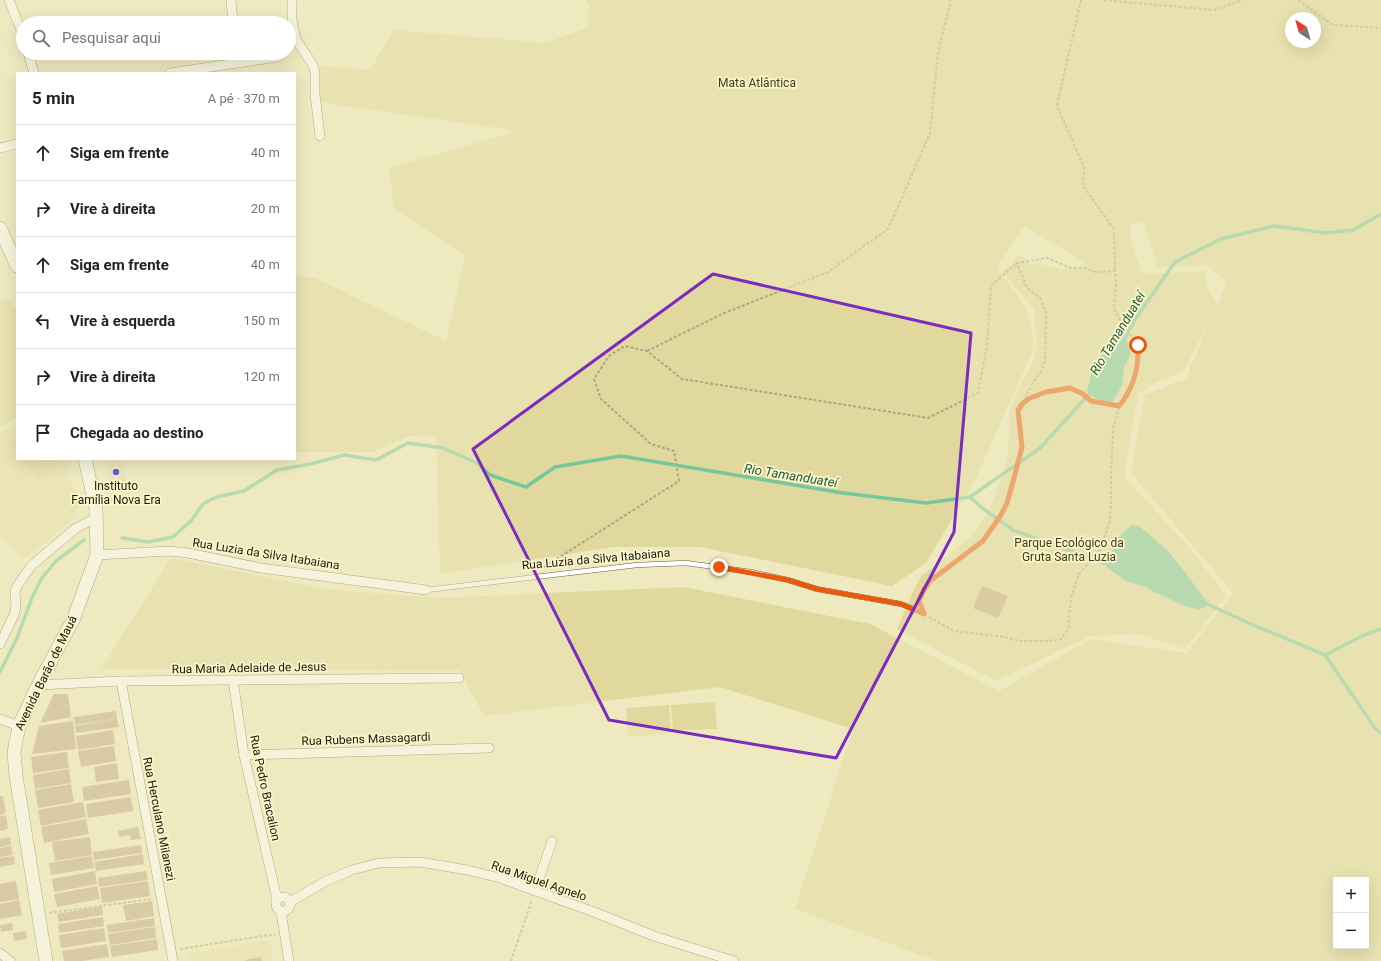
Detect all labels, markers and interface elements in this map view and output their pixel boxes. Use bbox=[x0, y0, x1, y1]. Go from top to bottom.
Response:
north arrow bbox=[1285, 12, 1321, 48]
search box bbox=[16, 16, 296, 60]
icon: search bbox=[30, 27, 52, 49]
text: Pesquisar aqui bbox=[62, 29, 161, 47]
park label: Mata Atlântica bbox=[718, 76, 796, 90]
text: 5 min bbox=[32, 88, 75, 108]
text: A pé · 370 m bbox=[208, 91, 280, 106]
icon: ahead bbox=[32, 142, 54, 164]
text: Siga em frente bbox=[70, 144, 169, 162]
text: 40 m bbox=[251, 145, 280, 160]
icon: right bbox=[32, 198, 54, 220]
text: Vire à direita bbox=[70, 200, 156, 218]
text: 20 m bbox=[251, 201, 280, 216]
icon: ahead bbox=[32, 254, 54, 276]
text: Siga em frente bbox=[70, 256, 169, 274]
text: 40 m bbox=[251, 257, 280, 272]
water label: Rio Tamanduateí bbox=[1087, 287, 1149, 378]
icon: left bbox=[32, 310, 54, 332]
text: Vire à esquerda bbox=[70, 312, 175, 330]
text: 150 m bbox=[243, 313, 280, 328]
route start bbox=[1129, 336, 1147, 354]
icon: right bbox=[32, 366, 54, 388]
text: Vire à direita bbox=[70, 368, 156, 386]
text: 120 m bbox=[243, 369, 280, 384]
icon: arrive bbox=[32, 422, 54, 444]
text: Chegada ao destino bbox=[70, 424, 204, 442]
water label: Rio Tamanduateí bbox=[743, 461, 841, 491]
marker: Instituto Família Nova Era bbox=[111, 467, 121, 477]
place label: Instituto Família Nova Era bbox=[71, 479, 161, 507]
street label: Rua Luzia da Silva Itabaiana bbox=[191, 535, 341, 573]
park label: Parque Ecológico da Gruta Santa Luzia bbox=[1014, 536, 1124, 564]
street label: Rua Luzia da Silva Itabaiana bbox=[521, 546, 671, 572]
route end bbox=[710, 558, 728, 576]
street label: Avenida Barão de Mauá bbox=[12, 613, 80, 733]
street label: Rua Maria Adelaide de Jesus bbox=[172, 660, 326, 676]
street label: Rua Rubens Massagardi bbox=[301, 730, 431, 748]
street label: Rua Pedro Bracalion bbox=[247, 734, 283, 842]
street label: Rua Herculano Milanezi bbox=[140, 756, 178, 882]
street label: Rua Miguel Agnelo bbox=[490, 858, 589, 904]
map controls bbox=[1333, 877, 1369, 949]
button: + bbox=[1333, 877, 1369, 913]
button: − bbox=[1333, 913, 1369, 949]

